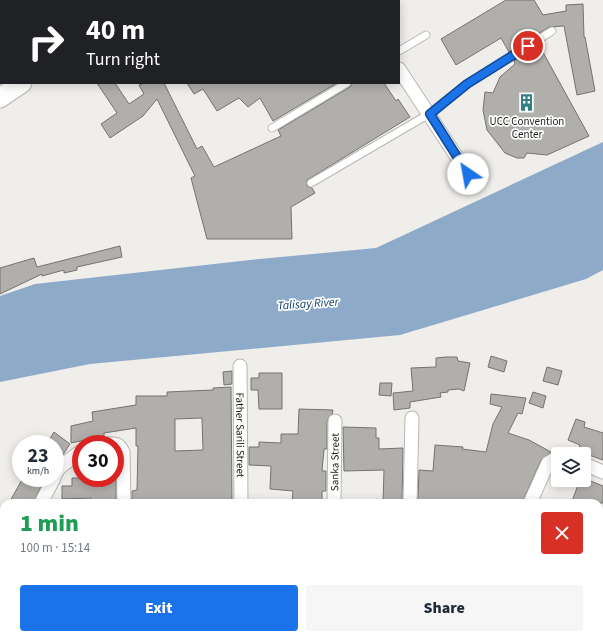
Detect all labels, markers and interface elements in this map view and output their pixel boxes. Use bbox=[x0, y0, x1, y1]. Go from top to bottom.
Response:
text: 40 m bbox=[86, 10, 145, 50]
icon: right bbox=[20, 16, 72, 68]
pin bbox=[511, 29, 545, 63]
icon: arrive bbox=[517, 35, 539, 57]
text: Turn right bbox=[86, 47, 160, 72]
building icon: UCC Convention Center bbox=[517, 93, 537, 113]
place label: UCC Convention Center bbox=[490, 114, 564, 142]
position arrow bbox=[447, 153, 489, 195]
water label: Talisay River bbox=[277, 293, 340, 315]
street label: Father Sarili Street bbox=[233, 392, 248, 478]
street label: Sanka Street bbox=[327, 433, 342, 491]
speed limit sign: 30 bbox=[72, 435, 124, 487]
text: 23 bbox=[27, 442, 49, 470]
map controls bbox=[551, 447, 591, 487]
button: layers bbox=[551, 447, 591, 487]
text: km/h bbox=[27, 464, 49, 478]
text: 1 min bbox=[20, 506, 79, 541]
button: close bbox=[541, 512, 583, 554]
text: 100 m · 15:14 bbox=[20, 539, 90, 557]
button: Exit bbox=[20, 585, 298, 631]
button: Share bbox=[306, 585, 583, 631]

